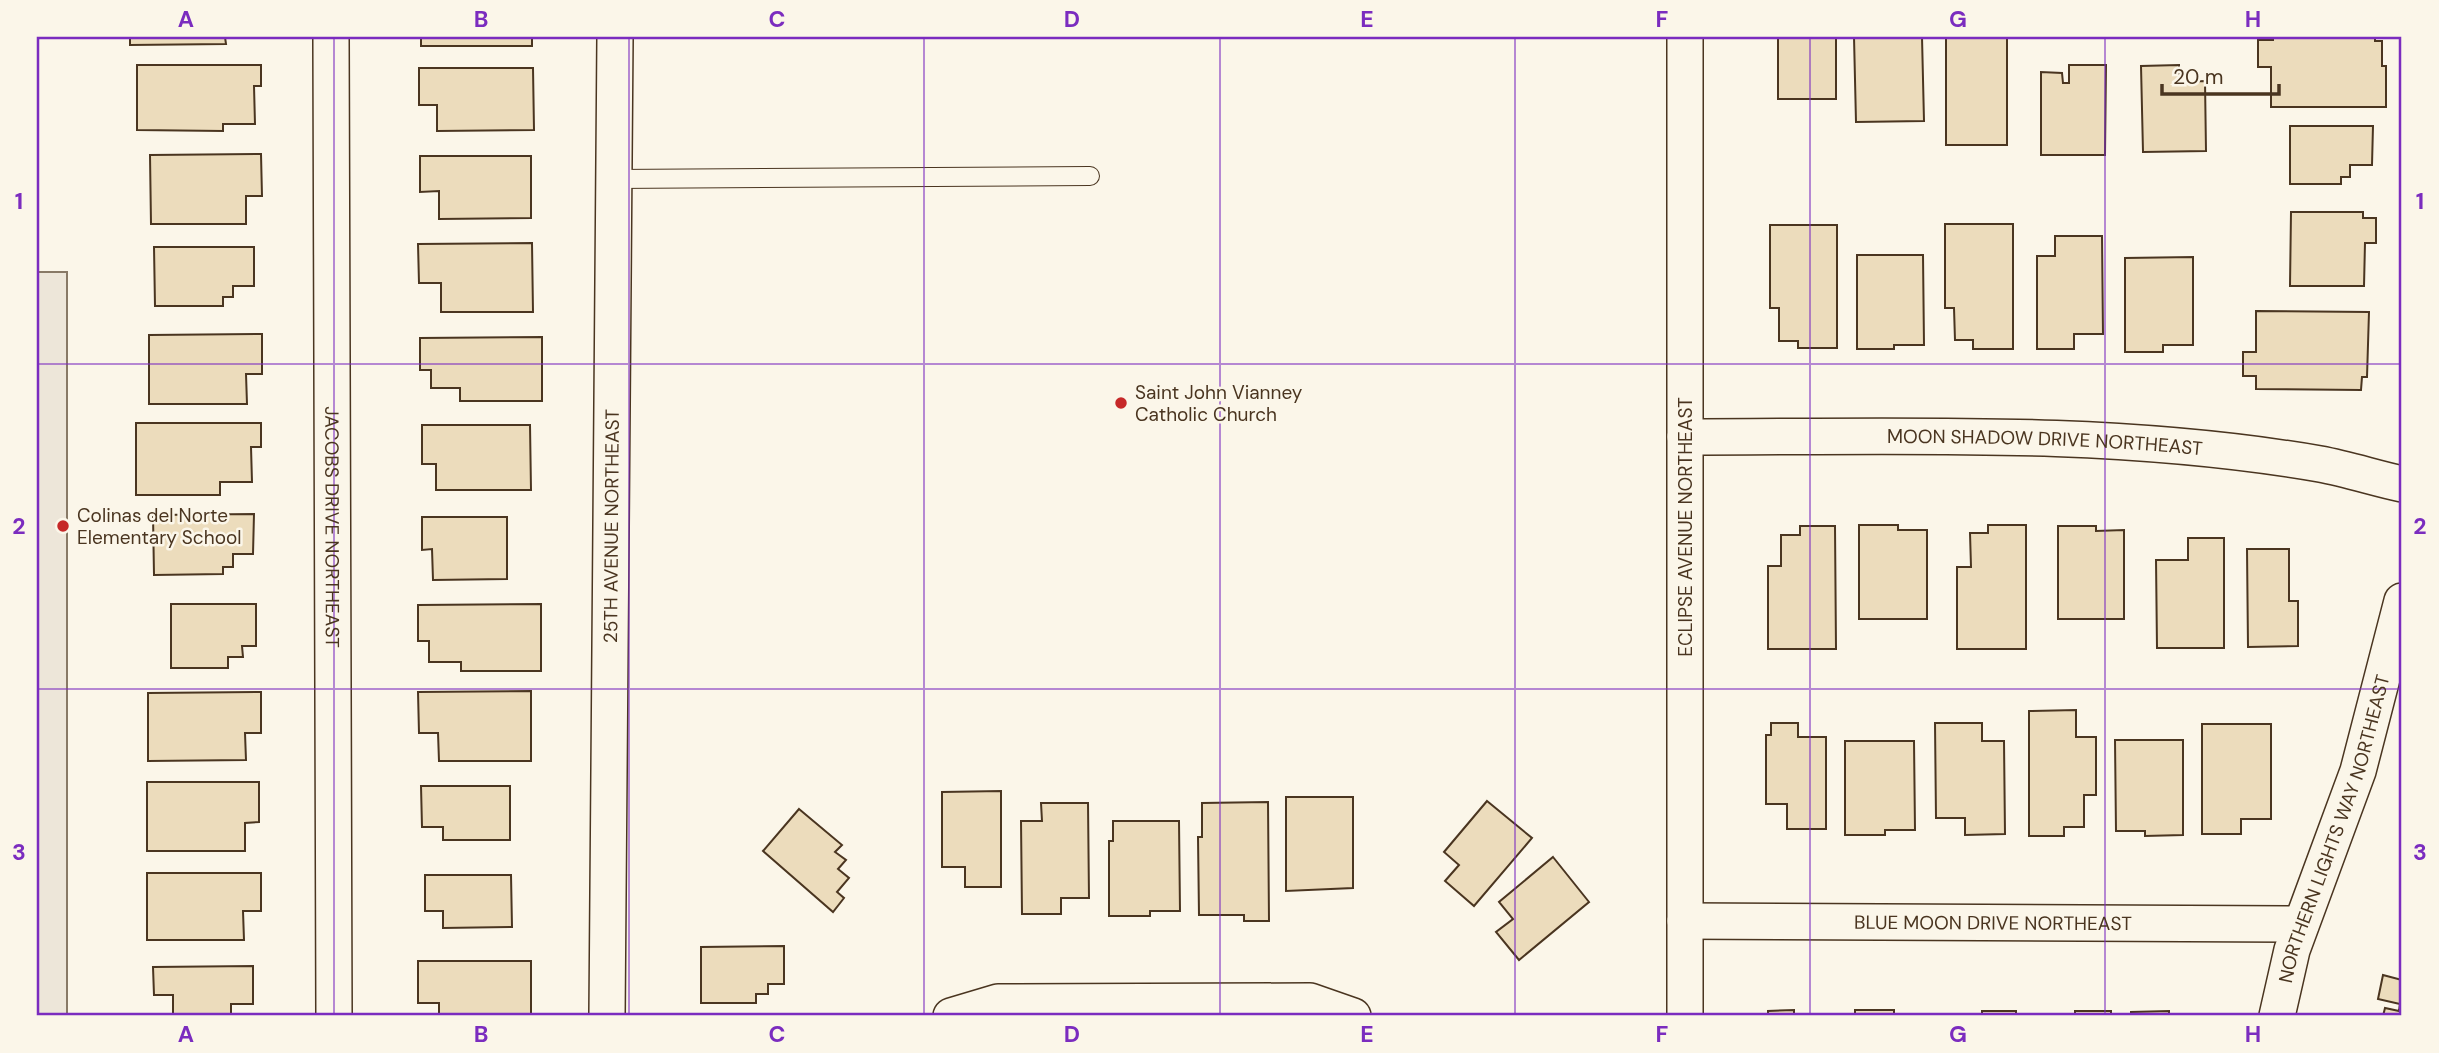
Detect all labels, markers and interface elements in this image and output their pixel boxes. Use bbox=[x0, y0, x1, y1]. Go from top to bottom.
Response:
text: A bbox=[178, 4, 194, 34]
text: B bbox=[474, 4, 488, 34]
text: C bbox=[769, 4, 785, 34]
text: D bbox=[1064, 4, 1080, 34]
text: E bbox=[1360, 4, 1374, 34]
text: F bbox=[1656, 4, 1669, 34]
text: G bbox=[1949, 4, 1967, 34]
text: H bbox=[2245, 4, 2261, 34]
scale bar bbox=[2162, 52, 2280, 96]
text: 20 m bbox=[2173, 63, 2224, 91]
text: 1 bbox=[15, 186, 23, 216]
text: 1 bbox=[2416, 186, 2424, 216]
place label: Saint John Vianney Catholic Church bbox=[1135, 380, 1303, 427]
marker: Saint John Vianney Catholic Church bbox=[1113, 395, 1129, 411]
street label: ECLIPSE AVENUE NORTHEAST bbox=[1673, 397, 1698, 657]
street label: JACOBS DRIVE NORTHEAST bbox=[319, 406, 345, 648]
street label: 25TH AVENUE NORTHEAST bbox=[598, 409, 625, 643]
street label: MOON SHADOW DRIVE NORTHEAST bbox=[1887, 424, 2204, 461]
place label: Colinas del Norte Elementary School bbox=[77, 503, 241, 550]
text: 2 bbox=[12, 511, 26, 541]
text: 2 bbox=[2413, 511, 2427, 541]
marker: Colinas del Norte Elementary School bbox=[55, 518, 71, 534]
street label: NORTHERN LIGHTS WAY NORTHEAST bbox=[2273, 672, 2396, 985]
text: 3 bbox=[12, 837, 26, 867]
text: 3 bbox=[2413, 837, 2427, 867]
street label: BLUE MOON DRIVE NORTHEAST bbox=[1854, 910, 2132, 936]
text: A bbox=[178, 1019, 194, 1049]
text: B bbox=[474, 1019, 488, 1049]
text: C bbox=[769, 1019, 785, 1049]
text: D bbox=[1064, 1019, 1080, 1049]
text: E bbox=[1360, 1019, 1374, 1049]
text: F bbox=[1656, 1019, 1669, 1049]
text: G bbox=[1949, 1019, 1967, 1049]
text: H bbox=[2245, 1019, 2261, 1049]

